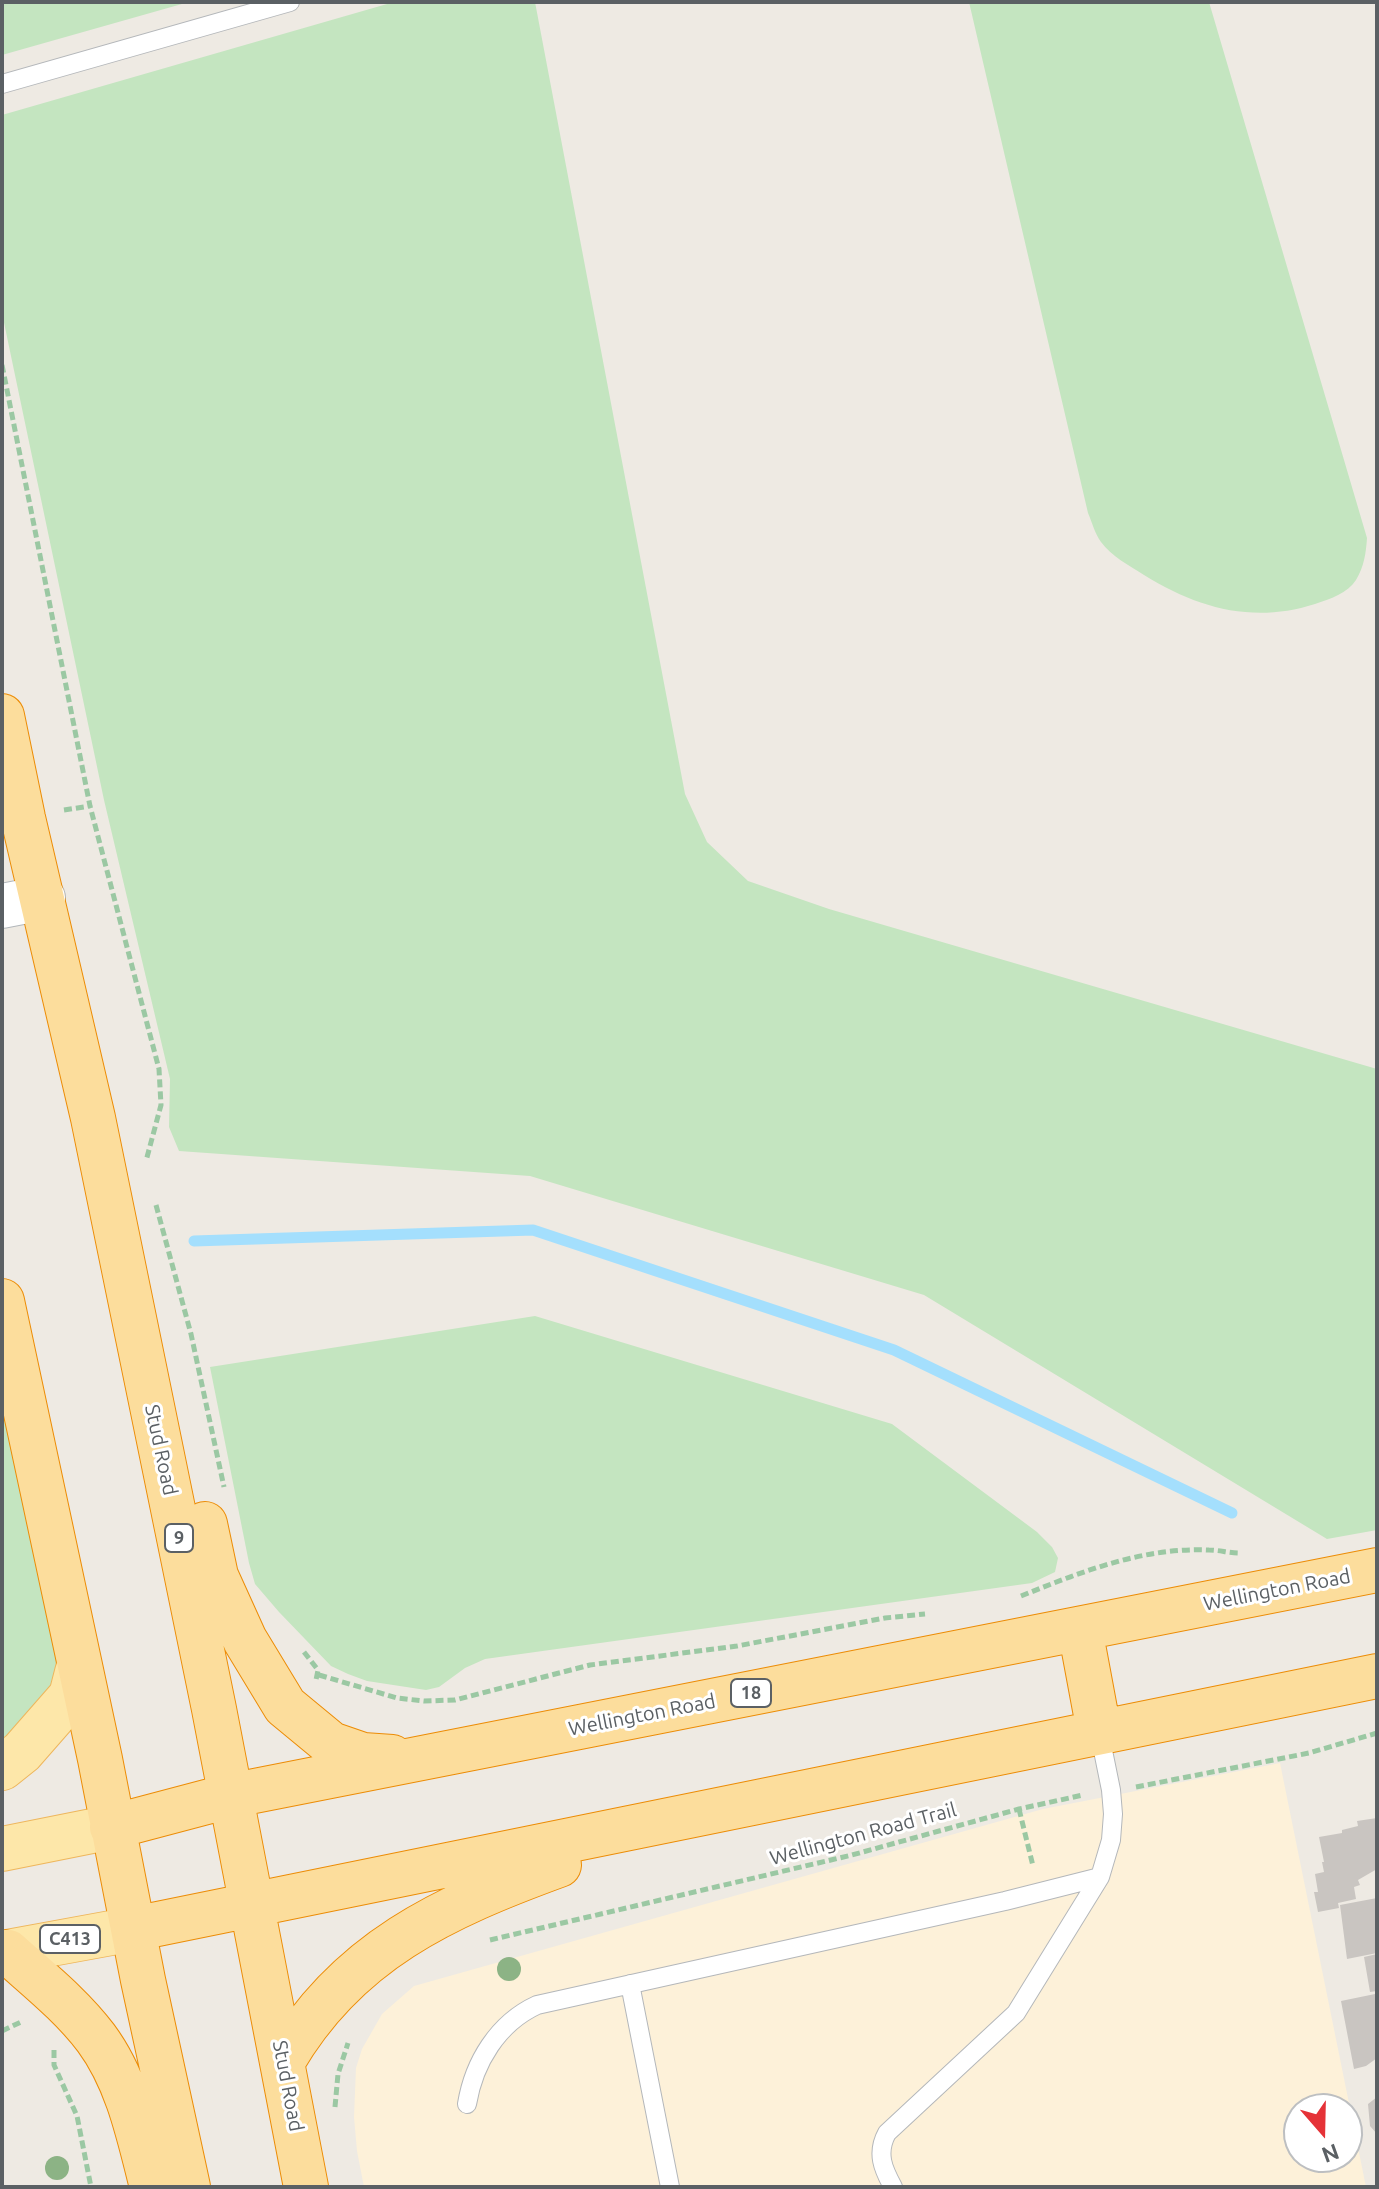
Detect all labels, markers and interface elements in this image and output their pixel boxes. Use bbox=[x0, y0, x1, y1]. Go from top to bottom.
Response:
street label: Stud Road bbox=[140, 1402, 182, 1498]
road number: 9 bbox=[165, 1524, 193, 1552]
street label: Wellington Road bbox=[1202, 1564, 1352, 1616]
road number: 18 bbox=[731, 1679, 771, 1707]
street label: Wellington Road bbox=[567, 1689, 717, 1741]
street label: Wellington Road Trail bbox=[767, 1798, 959, 1870]
road number: C413 bbox=[40, 1925, 100, 1953]
street label: Stud Road bbox=[267, 2038, 309, 2134]
north arrow bbox=[1283, 2093, 1363, 2173]
text: N bbox=[1319, 2140, 1343, 2169]

